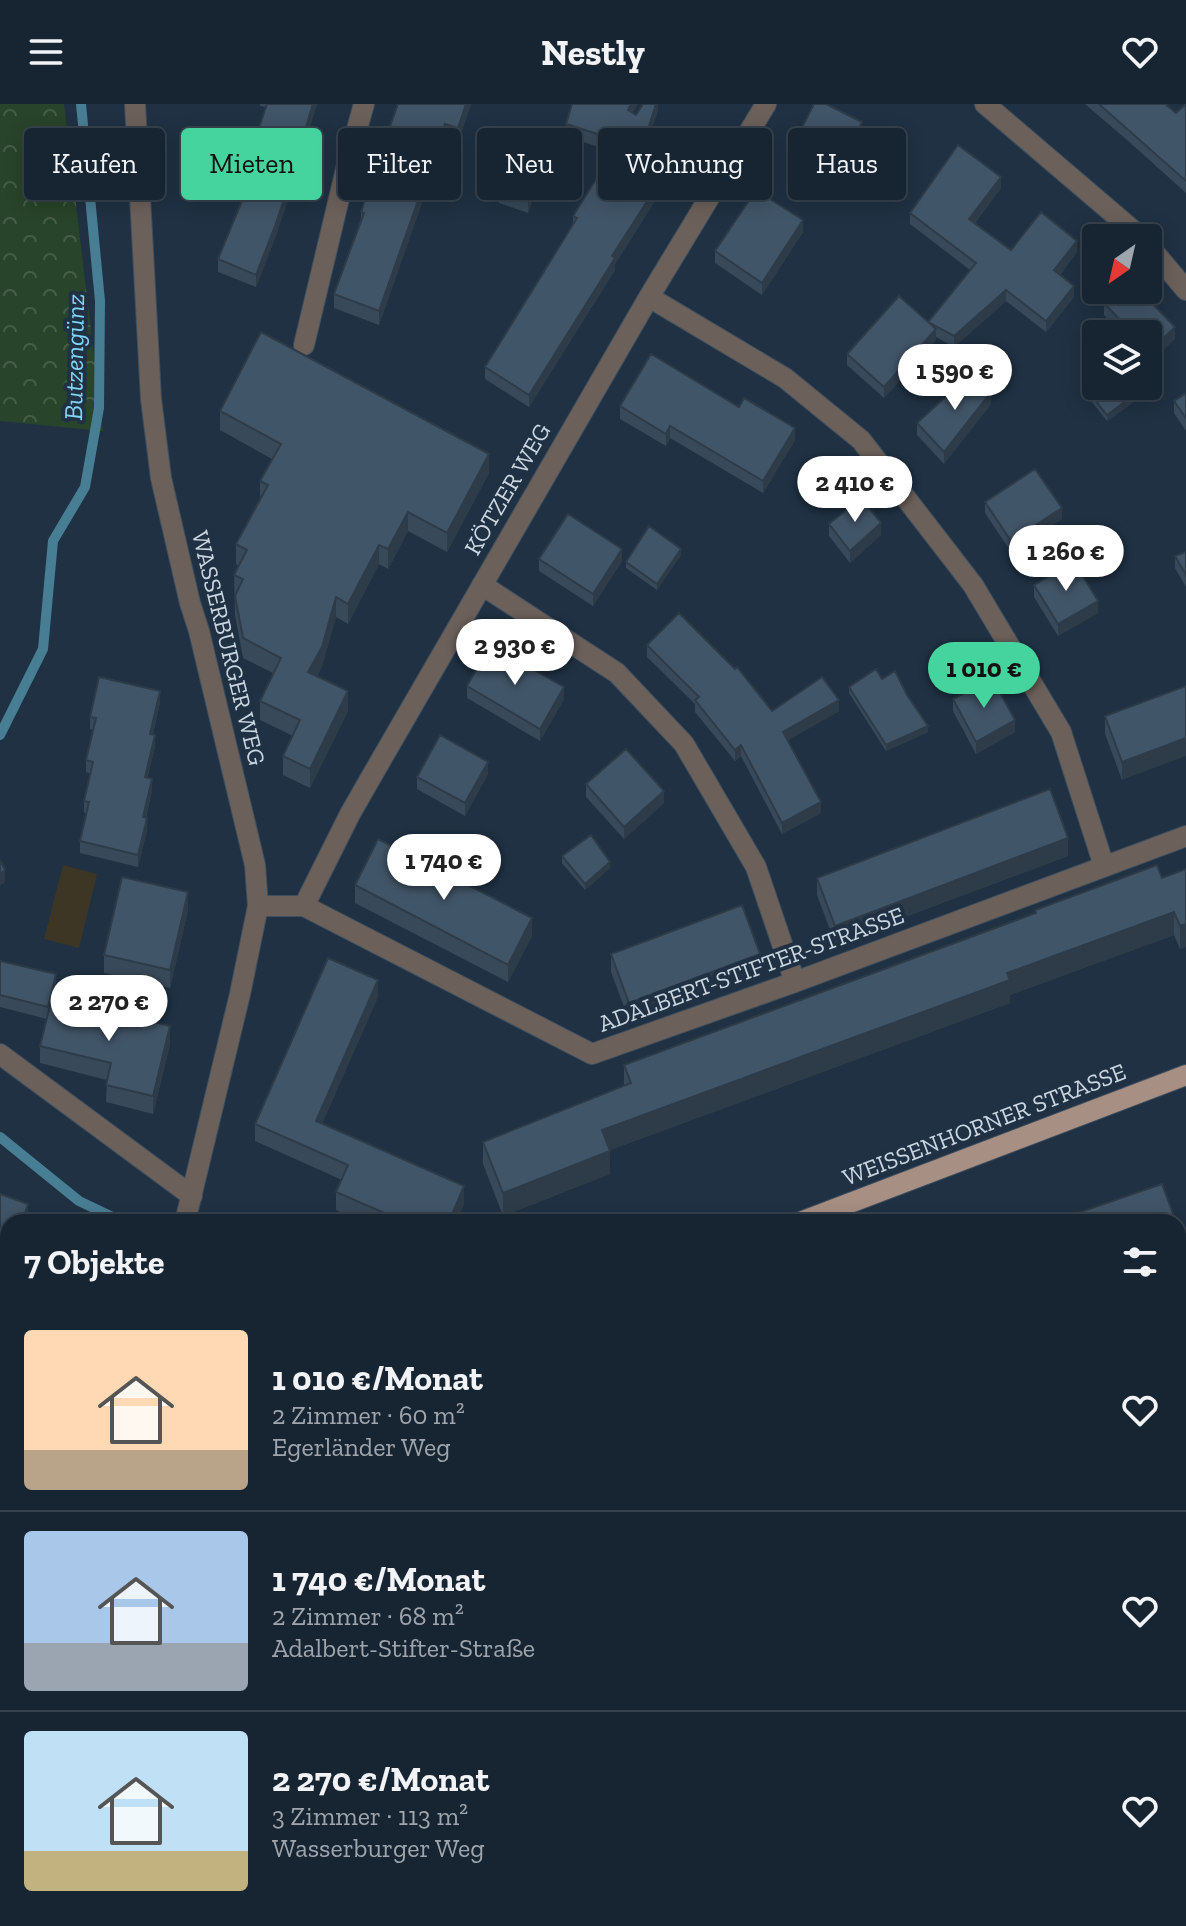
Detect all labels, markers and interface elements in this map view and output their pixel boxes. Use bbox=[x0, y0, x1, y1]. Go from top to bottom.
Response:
icon: menu bbox=[24, 30, 68, 74]
icon: heart bbox=[1118, 30, 1162, 74]
text: Nestly bbox=[541, 31, 645, 74]
chip: Kaufen bbox=[24, 128, 165, 200]
chip: Mieten bbox=[181, 128, 322, 200]
chip: Filter bbox=[338, 128, 461, 200]
chip: Neu bbox=[477, 128, 582, 200]
chip: Wohnung bbox=[598, 128, 772, 200]
chip: Haus bbox=[788, 128, 906, 200]
north arrow bbox=[1082, 224, 1162, 304]
map controls bbox=[1082, 224, 1162, 400]
water label: Butzengünz bbox=[57, 293, 91, 421]
button: layers bbox=[1082, 320, 1162, 400]
pin: 1 590 € bbox=[881, 344, 1029, 412]
text: 1 590 € bbox=[916, 354, 994, 386]
street label: KÖTZER WEG bbox=[458, 418, 556, 560]
pin: 2 410 € bbox=[781, 456, 929, 524]
text: 2 410 € bbox=[815, 466, 895, 498]
pin: 1 260 € bbox=[992, 525, 1140, 593]
street label: WASSERBURGER WEG bbox=[186, 528, 272, 768]
text: 1 260 € bbox=[1027, 535, 1105, 567]
pin: 2 930 € bbox=[441, 619, 589, 687]
text: 2 930 € bbox=[474, 629, 556, 661]
pin: 1 010 € bbox=[910, 642, 1058, 710]
text: 1 010 € bbox=[946, 652, 1022, 684]
pin: 1 740 € bbox=[370, 834, 518, 902]
text: 1 740 € bbox=[405, 844, 483, 876]
street label: ADALBERT-STIFTER-STRASSE bbox=[594, 900, 908, 1038]
pin: 2 270 € bbox=[35, 975, 183, 1043]
text: 2 270 € bbox=[69, 985, 149, 1017]
street label: WEISSENHORNER STRASSE bbox=[838, 1056, 1130, 1192]
icon: filters bbox=[1118, 1240, 1162, 1284]
text: 7 Objekte bbox=[24, 1242, 164, 1283]
text: 1 010 €/Monat bbox=[272, 1358, 483, 1399]
icon: home bbox=[88, 1362, 184, 1458]
icon: heart bbox=[1118, 1388, 1162, 1432]
text: 2 Zimmer · 60 m² bbox=[272, 1399, 465, 1431]
text: Egerländer Weg bbox=[272, 1431, 450, 1463]
text: 1 740 €/Monat bbox=[272, 1559, 485, 1600]
icon: home bbox=[88, 1563, 184, 1659]
icon: heart bbox=[1118, 1589, 1162, 1633]
text: 2 Zimmer · 68 m² bbox=[272, 1600, 464, 1632]
text: Adalbert-Stifter-Straße bbox=[272, 1632, 535, 1664]
text: 2 270 €/Monat bbox=[272, 1759, 489, 1800]
icon: home bbox=[88, 1763, 184, 1859]
icon: heart bbox=[1118, 1789, 1162, 1833]
text: 3 Zimmer · 113 m² bbox=[272, 1800, 468, 1832]
text: Wasserburger Weg bbox=[272, 1832, 485, 1864]

